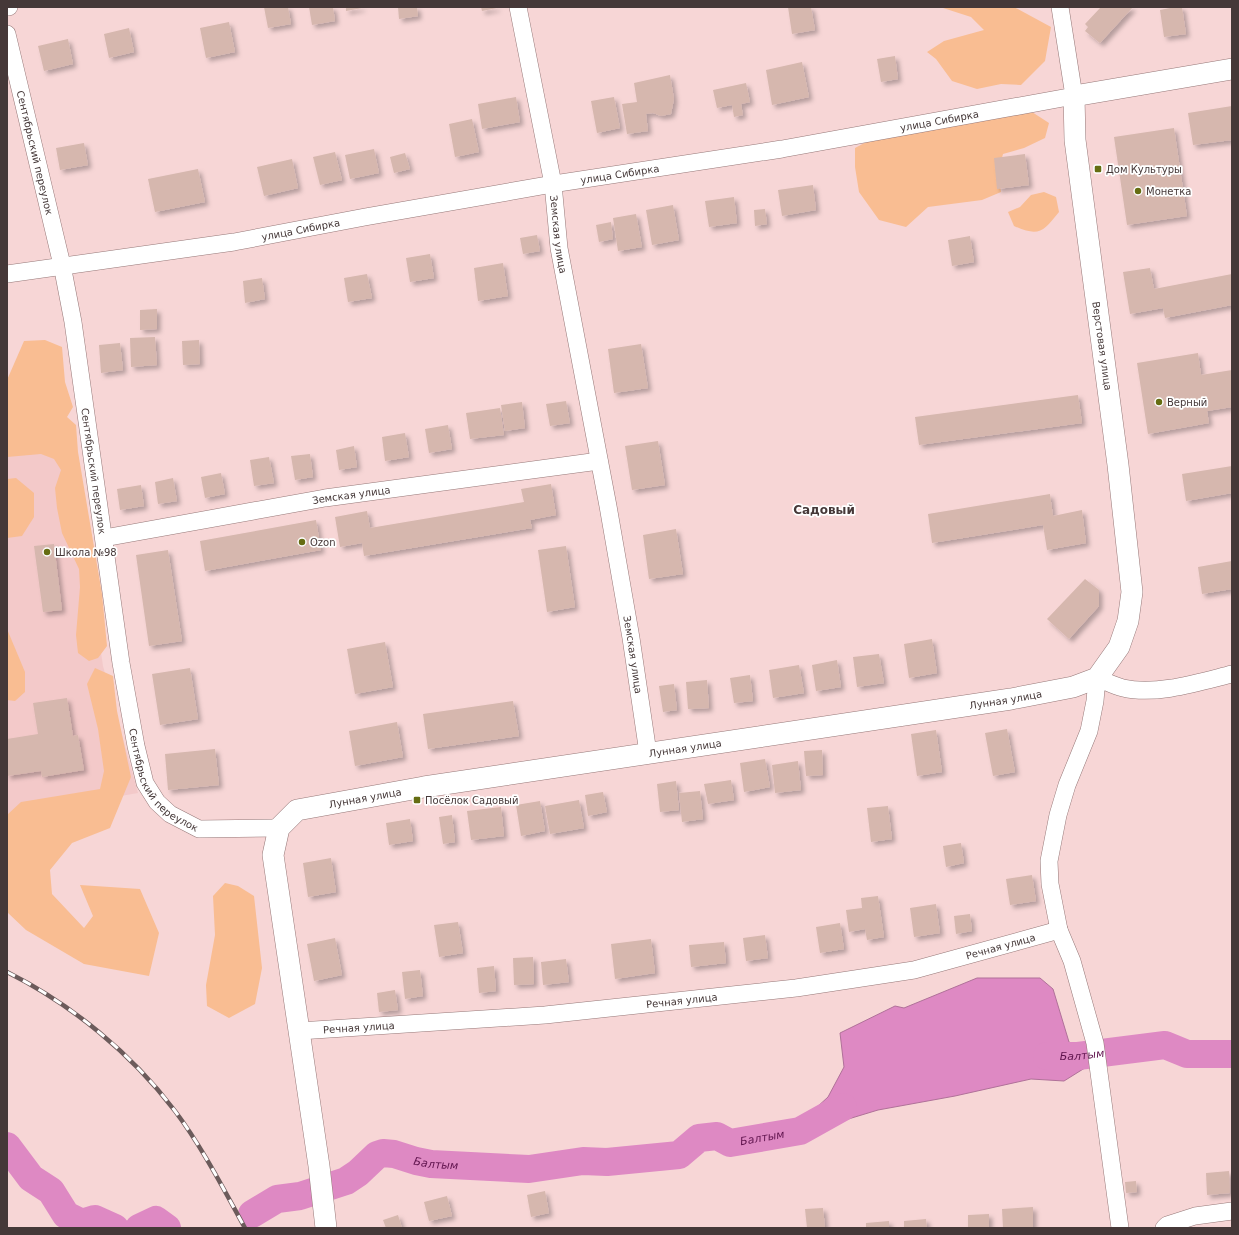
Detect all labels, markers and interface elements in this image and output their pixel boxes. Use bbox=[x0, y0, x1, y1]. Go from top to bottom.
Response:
street label: Сентябрьский переулок bbox=[15, 89, 55, 216]
street label: улица Сибирка bbox=[899, 108, 979, 133]
street label: улица Сибирка bbox=[580, 162, 660, 185]
marker: Дом Культуры bbox=[1093, 164, 1103, 174]
place label: Дом Культуры bbox=[1106, 164, 1182, 175]
marker: Монетка bbox=[1133, 186, 1143, 196]
place label: Монетка bbox=[1146, 186, 1191, 197]
street label: Земская улица bbox=[549, 195, 569, 274]
street label: улица Сибирка bbox=[260, 216, 341, 242]
street label: Верстовая улица bbox=[1090, 301, 1114, 391]
marker: Верный bbox=[1154, 397, 1164, 407]
place label: Верный bbox=[1167, 397, 1207, 408]
street label: Сентябрьский переулок bbox=[80, 407, 108, 535]
street label: Земская улица bbox=[311, 484, 391, 506]
district label: Садовый bbox=[793, 503, 855, 517]
marker: Ozon bbox=[297, 537, 307, 547]
place label: Ozon bbox=[310, 537, 336, 548]
marker: Школа №98 bbox=[42, 547, 52, 557]
place label: Школа №98 bbox=[55, 547, 117, 558]
street label: Земская улица bbox=[622, 615, 645, 694]
street label: Лунная улица bbox=[968, 688, 1043, 711]
street label: Сентябрьский переулок bbox=[127, 727, 200, 833]
street label: Лунная улица bbox=[648, 737, 722, 759]
street label: Лунная улица bbox=[328, 786, 402, 810]
marker: Посёлок Садовый bbox=[412, 795, 422, 805]
place label: Посёлок Садовый bbox=[425, 795, 518, 806]
street label: Речная улица bbox=[964, 931, 1036, 961]
street label: Речная улица bbox=[645, 991, 718, 1010]
street label: Речная улица bbox=[323, 1019, 395, 1035]
water label: Балтым bbox=[1060, 1046, 1105, 1063]
water label: Балтым bbox=[739, 1127, 785, 1148]
water label: Балтым bbox=[413, 1154, 459, 1172]

